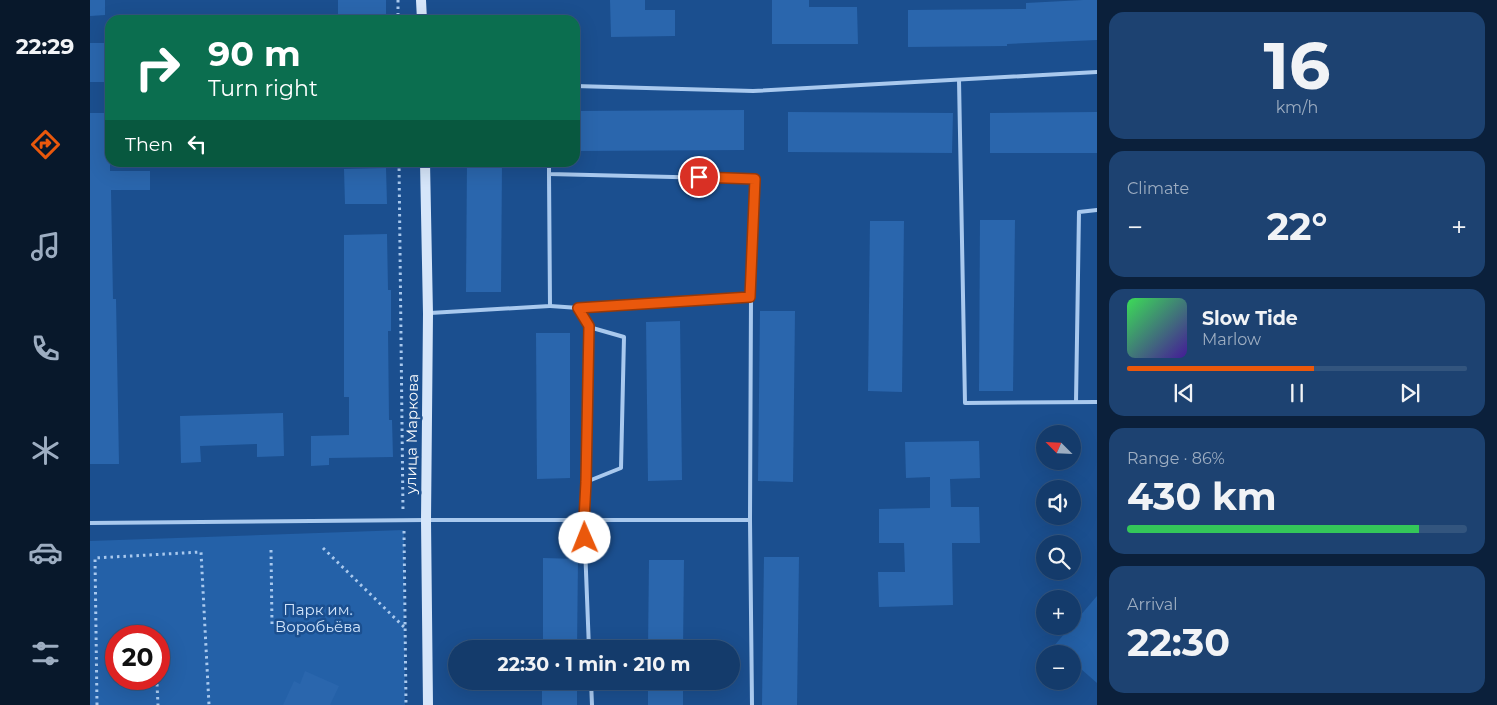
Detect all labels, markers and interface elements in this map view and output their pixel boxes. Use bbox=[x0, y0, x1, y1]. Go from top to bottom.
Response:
text: 16 bbox=[1264, 26, 1330, 105]
text: 90 m bbox=[208, 32, 301, 75]
text: 22:29 bbox=[16, 33, 74, 60]
icon: right bbox=[125, 35, 190, 100]
text: Turn right bbox=[208, 75, 318, 102]
text: km/h bbox=[1276, 98, 1318, 117]
icon: directions bbox=[28, 127, 63, 162]
icon: left bbox=[183, 130, 211, 158]
text: Then bbox=[125, 133, 173, 156]
pin bbox=[678, 156, 720, 198]
icon: arrive bbox=[685, 163, 713, 191]
text: Climate bbox=[1127, 179, 1189, 198]
text: 22° bbox=[1267, 203, 1327, 250]
text: − bbox=[1127, 210, 1143, 244]
text: + bbox=[1451, 210, 1467, 244]
icon: music bbox=[28, 229, 63, 264]
text: Slow Tide bbox=[1202, 307, 1298, 330]
text: Marlow bbox=[1202, 330, 1261, 349]
icon: phone bbox=[28, 331, 63, 366]
street label: улица Маркова bbox=[401, 374, 422, 495]
icon: previous bbox=[1170, 379, 1198, 407]
icon: pause bbox=[1283, 379, 1311, 407]
icon: next bbox=[1396, 379, 1424, 407]
north arrow bbox=[1036, 425, 1081, 470]
map controls bbox=[1036, 425, 1081, 690]
icon: climate bbox=[28, 433, 63, 468]
text: Range · 86% bbox=[1127, 449, 1225, 468]
text: 430 km bbox=[1127, 473, 1277, 520]
button: sound bbox=[1036, 480, 1081, 525]
position arrow bbox=[558, 511, 610, 563]
icon: car bbox=[28, 535, 63, 570]
button: search bbox=[1036, 535, 1081, 580]
button: + bbox=[1036, 590, 1081, 635]
text: Arrival bbox=[1127, 595, 1177, 614]
park label: Парк им. Воробьёва bbox=[275, 600, 361, 636]
text: 22:30 bbox=[1127, 619, 1230, 666]
speed limit sign: 20 bbox=[105, 625, 170, 690]
icon: filters bbox=[28, 636, 63, 671]
button: − bbox=[1036, 645, 1081, 690]
text: 22:30 · 1 min · 210 m bbox=[497, 653, 691, 676]

